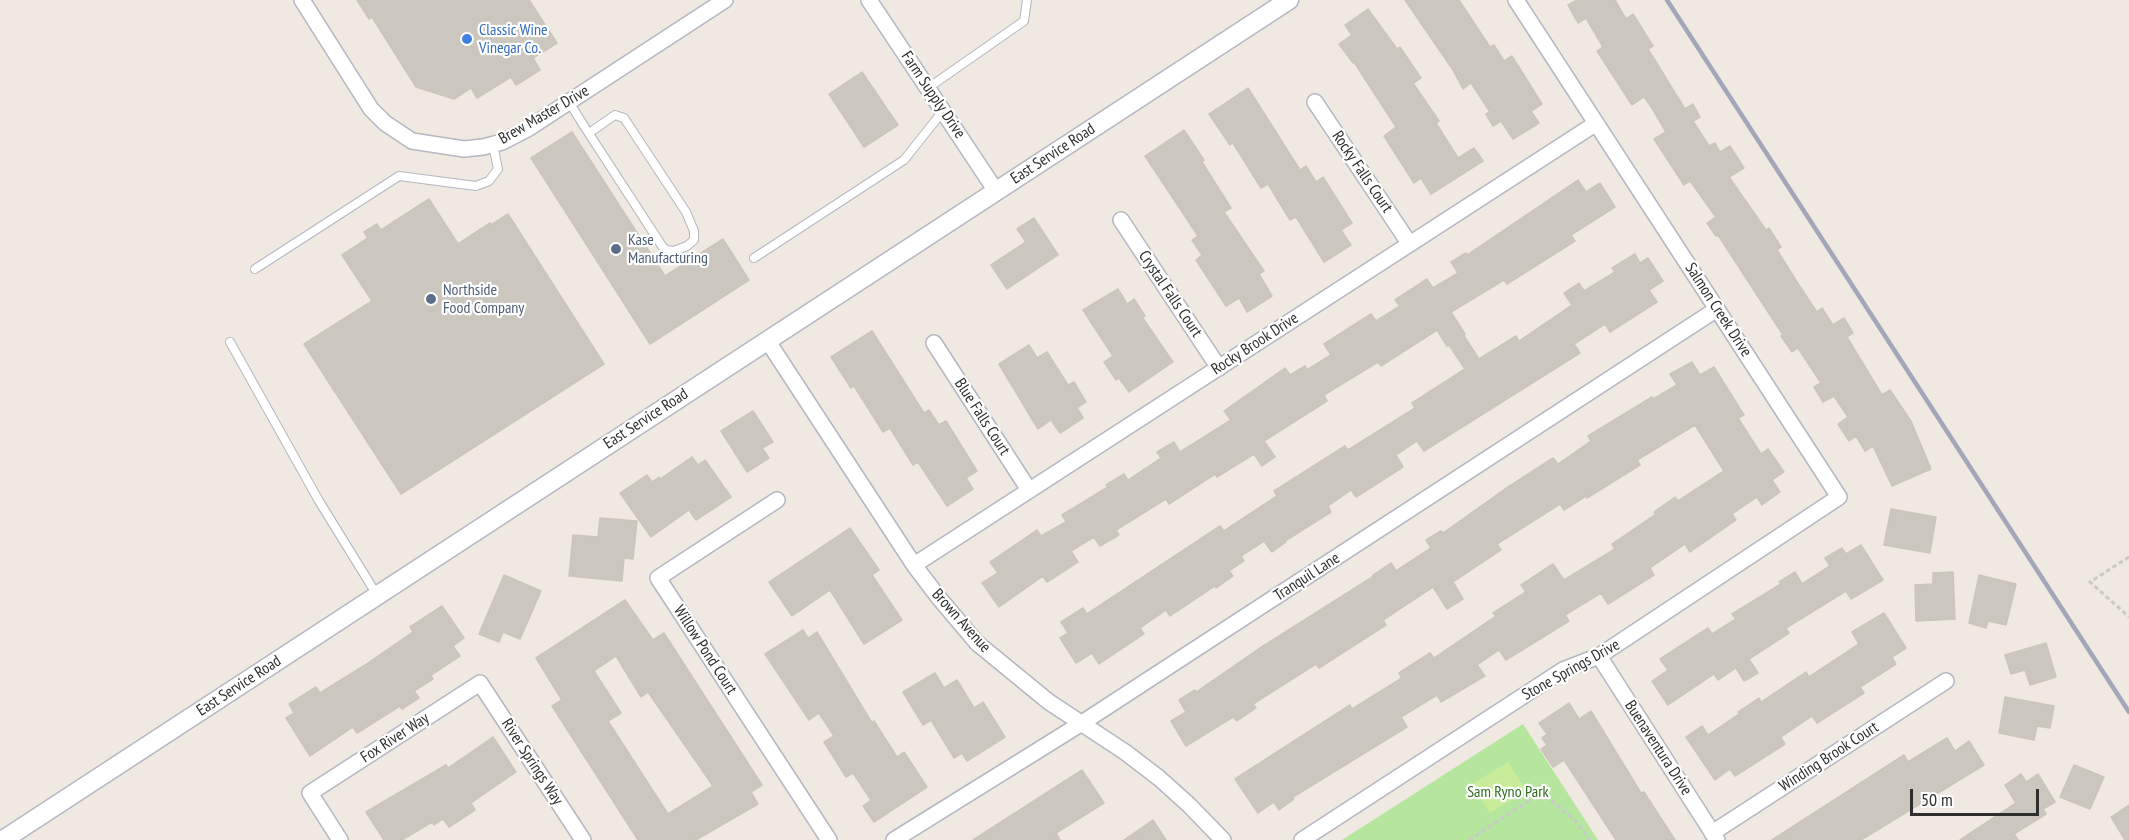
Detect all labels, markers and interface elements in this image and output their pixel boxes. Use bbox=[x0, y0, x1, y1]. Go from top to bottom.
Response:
place label: Classic Wine Vinegar Co. bbox=[479, 20, 548, 58]
marker: Classic Wine Vinegar Co. bbox=[460, 32, 474, 46]
street label: Farm Supply Drive bbox=[897, 48, 969, 142]
street label: Brew Master Drive bbox=[495, 81, 593, 149]
street label: East Service Road bbox=[1007, 120, 1099, 188]
street label: Rocky Falls Court bbox=[1328, 127, 1396, 217]
place label: Kase Manufacturing bbox=[628, 230, 708, 268]
marker: Kase Manufacturing bbox=[609, 242, 623, 256]
street label: Crystal Falls Court bbox=[1134, 247, 1206, 341]
street label: Salmon Creek Drive bbox=[1681, 259, 1755, 361]
place label: Northside Food Company bbox=[443, 280, 524, 318]
marker: Northside Food Company bbox=[424, 292, 438, 306]
street label: Rocky Brook Drive bbox=[1208, 309, 1302, 379]
street label: Blue Falls Court bbox=[950, 375, 1014, 459]
street label: East Service Road bbox=[600, 385, 692, 453]
street label: Tranquil Lane bbox=[1271, 549, 1343, 605]
street label: Brown Avenue bbox=[927, 585, 995, 657]
street label: Willow Pond Court bbox=[669, 602, 741, 698]
street label: Stone Springs Drive bbox=[1519, 635, 1623, 705]
street label: East Service Road bbox=[193, 652, 285, 720]
street label: Buenaventura Drive bbox=[1620, 697, 1696, 799]
street label: Fox River Way bbox=[357, 709, 433, 767]
street label: River Springs Way bbox=[497, 715, 567, 809]
street label: Winding Brook Court bbox=[1776, 718, 1882, 796]
scale bar bbox=[1913, 777, 2042, 815]
park label: Sam Ryno Park bbox=[1467, 782, 1549, 802]
text: 50 m bbox=[1921, 788, 1953, 811]

